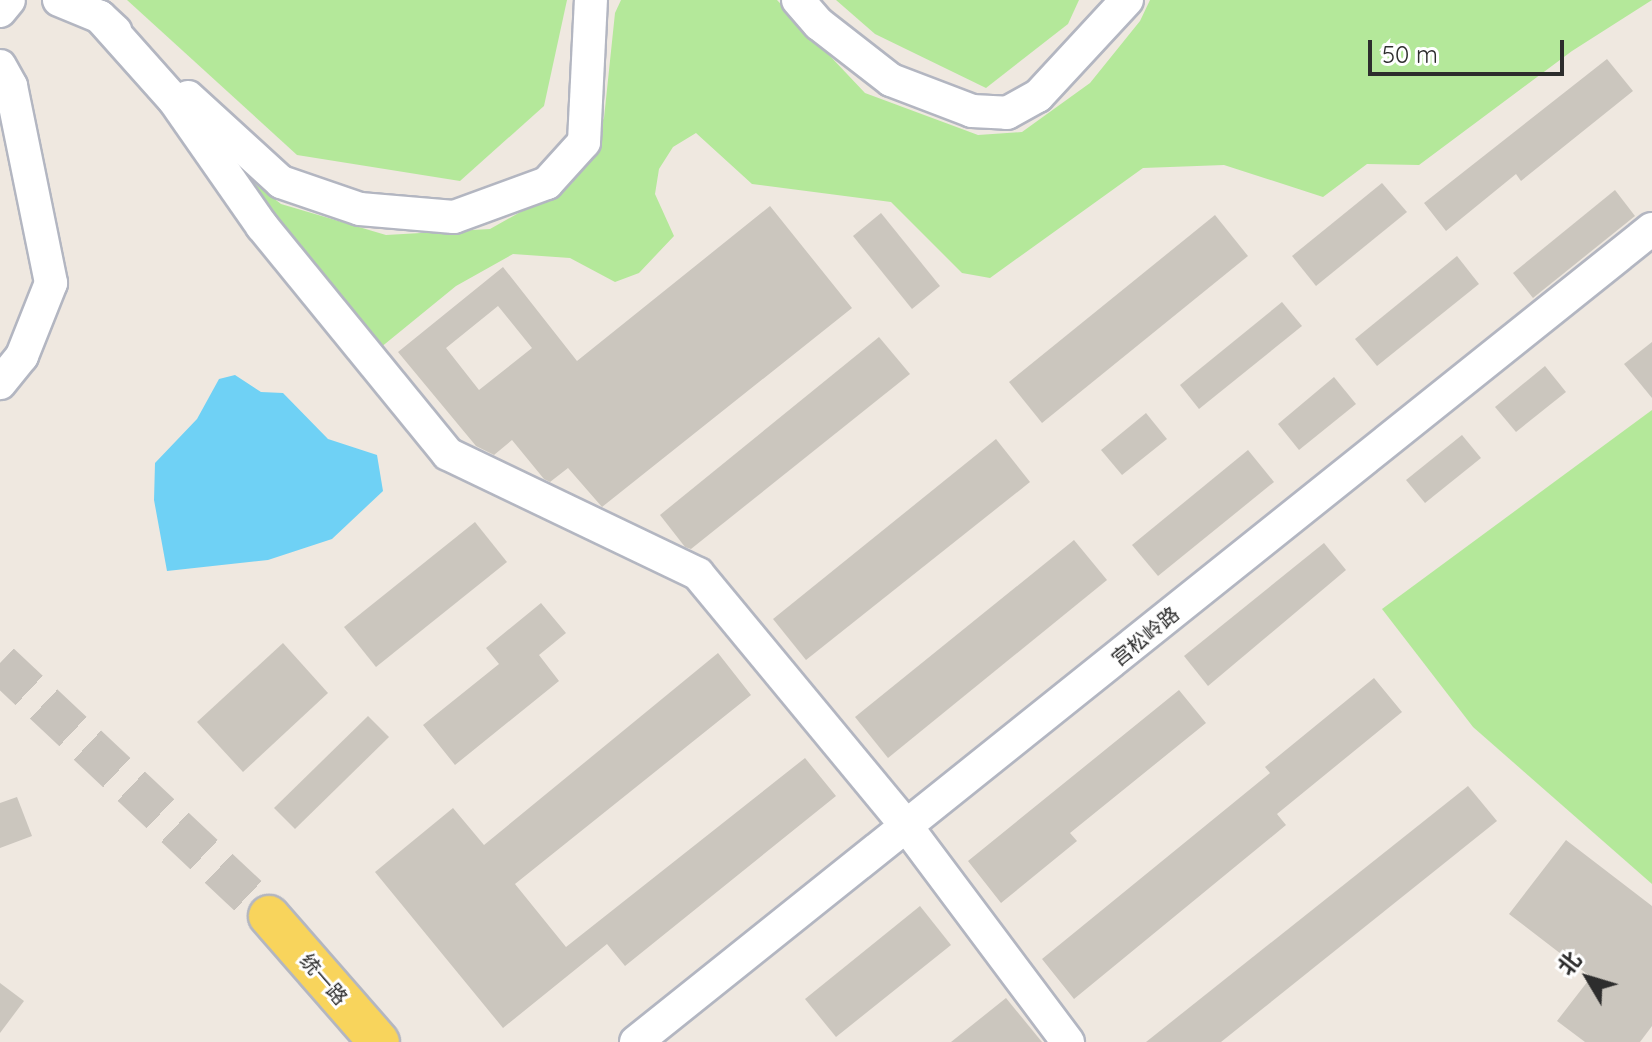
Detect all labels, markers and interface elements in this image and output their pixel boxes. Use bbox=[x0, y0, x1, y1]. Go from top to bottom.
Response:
scale bar bbox=[1372, 24, 1568, 74]
text: 50 m bbox=[1382, 39, 1438, 69]
street label: 宫松岭路 bbox=[1106, 602, 1184, 670]
north arrow bbox=[1548, 938, 1628, 1018]
text: 北 bbox=[1551, 946, 1587, 981]
street label: 统一路 bbox=[295, 948, 353, 1010]

